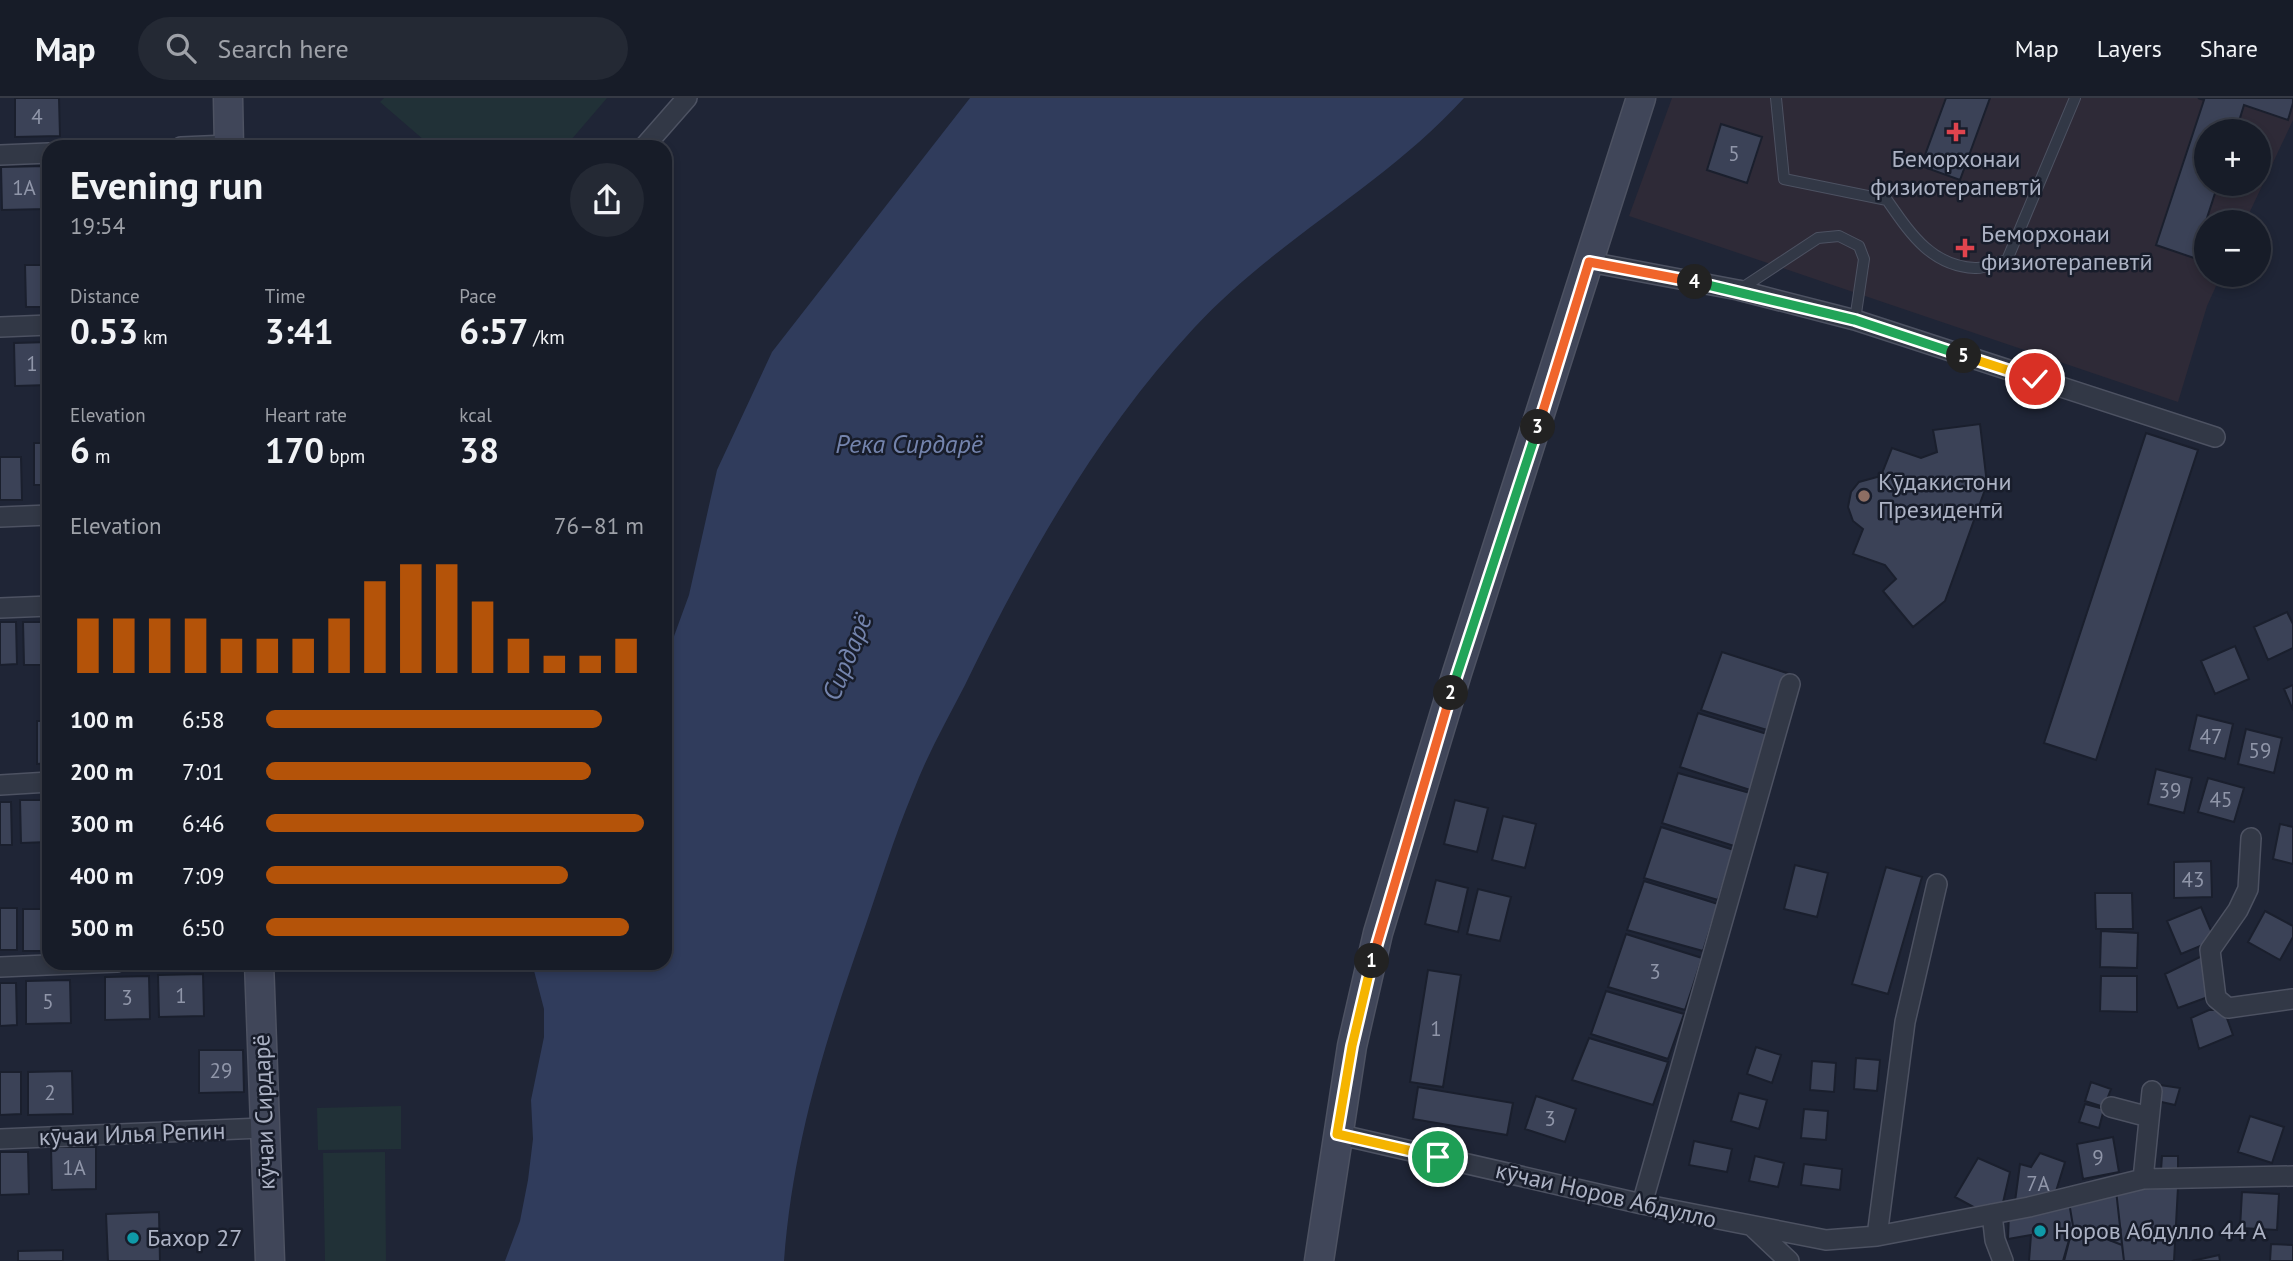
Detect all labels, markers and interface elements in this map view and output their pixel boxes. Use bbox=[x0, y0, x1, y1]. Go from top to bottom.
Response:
search box bbox=[138, 17, 628, 80]
text: Map bbox=[35, 27, 96, 70]
icon: search bbox=[162, 29, 200, 67]
text: Search here bbox=[218, 32, 349, 65]
text: Map bbox=[2015, 33, 2059, 64]
text: Layers bbox=[2097, 33, 2162, 64]
text: Share bbox=[2200, 33, 2258, 64]
house number: 4 bbox=[31, 103, 43, 130]
map controls bbox=[2194, 119, 2271, 287]
button: + bbox=[2194, 119, 2271, 196]
marker: Беморхонаи физиотерапевтй bbox=[1946, 122, 1966, 142]
house number: 5 bbox=[1728, 140, 1740, 167]
place label: Беморхонаи физиотерапевтй bbox=[1870, 143, 2042, 202]
text: Evening run bbox=[70, 160, 263, 209]
button: share bbox=[570, 163, 644, 237]
house number: 1А bbox=[12, 174, 37, 201]
button: − bbox=[2194, 210, 2271, 287]
text: 19:54 bbox=[70, 211, 125, 240]
place label: Беморхонаи физиотерапевтӣ bbox=[1981, 218, 2153, 277]
marker: Беморхонаи физиотерапевтӣ bbox=[1955, 238, 1975, 258]
pin: 4 bbox=[1678, 264, 1712, 300]
text: 4 bbox=[1689, 269, 1700, 293]
text: Distance bbox=[70, 284, 140, 308]
text: Time bbox=[265, 284, 305, 308]
text: Pace bbox=[459, 284, 497, 308]
text: 0.53 bbox=[70, 308, 138, 354]
text: 3:41 bbox=[265, 308, 334, 354]
text: 6:57 bbox=[459, 308, 528, 354]
text: km bbox=[138, 325, 168, 349]
text: /km bbox=[528, 325, 565, 349]
pin: 5 bbox=[1946, 338, 1982, 374]
text: 5 bbox=[1958, 343, 1969, 367]
pin bbox=[2005, 349, 2065, 409]
house number: 1 bbox=[26, 350, 38, 377]
icon: check bbox=[2016, 360, 2054, 398]
text: Elevation bbox=[70, 403, 146, 427]
text: Heart rate bbox=[265, 403, 347, 427]
text: kcal bbox=[459, 403, 492, 427]
pin: 3 bbox=[1520, 410, 1556, 444]
text: 3 bbox=[1532, 414, 1543, 438]
text: 6 bbox=[70, 427, 90, 473]
text: 170 bbox=[265, 427, 324, 473]
text: 38 bbox=[459, 427, 499, 473]
water label: Река Сирдарё bbox=[835, 427, 984, 460]
text: m bbox=[90, 444, 110, 468]
text: bpm bbox=[324, 444, 365, 468]
place label: Кӯдакистони Президентӣ bbox=[1878, 466, 2012, 525]
marker: Кӯдакистони Президентӣ bbox=[1856, 488, 1872, 504]
text: Elevation bbox=[70, 511, 162, 540]
text: 76–81 m bbox=[554, 511, 644, 540]
water label: Сирдарё bbox=[814, 608, 879, 705]
pin: 2 bbox=[1434, 676, 1468, 710]
text: 2 bbox=[1445, 680, 1456, 704]
text: 100 m bbox=[70, 705, 133, 734]
text: 6:58 bbox=[182, 705, 225, 734]
house number: 47 bbox=[2200, 723, 2222, 750]
house number: 59 bbox=[2249, 737, 2271, 764]
text: 200 m bbox=[70, 757, 133, 786]
text: 7:01 bbox=[182, 757, 225, 786]
house number: 39 bbox=[2159, 777, 2181, 804]
house number: 45 bbox=[2210, 786, 2232, 813]
text: 300 m bbox=[70, 809, 133, 838]
text: 6:46 bbox=[182, 809, 225, 838]
text: 400 m bbox=[70, 861, 133, 890]
text: 7:09 bbox=[182, 861, 225, 890]
house number: 43 bbox=[2182, 866, 2204, 893]
text: 500 m bbox=[70, 913, 133, 942]
text: 6:50 bbox=[182, 913, 225, 942]
pin: 1 bbox=[1354, 944, 1390, 978]
text: 1 bbox=[1366, 948, 1377, 972]
house number: 3 bbox=[1649, 958, 1661, 985]
house number: 1 bbox=[175, 982, 187, 1009]
house number: 3 bbox=[121, 984, 133, 1011]
house number: 5 bbox=[42, 988, 54, 1015]
house number: 1 bbox=[1430, 1015, 1442, 1042]
street label: кӯчаи Сирдарё bbox=[245, 1034, 282, 1190]
house number: 29 bbox=[210, 1057, 232, 1084]
house number: 2 bbox=[44, 1079, 56, 1106]
house number: 3 bbox=[1544, 1105, 1556, 1132]
street label: кӯчаи Илья Репин bbox=[38, 1115, 226, 1152]
pin bbox=[1408, 1127, 1468, 1187]
icon: arrive bbox=[1419, 1138, 1457, 1176]
house number: 9 bbox=[2092, 1144, 2104, 1171]
house number: 1А bbox=[62, 1154, 87, 1181]
street label: кӯчаи Норов Абдулло bbox=[1493, 1154, 1720, 1235]
house number: 7А bbox=[2026, 1170, 2051, 1197]
place label: Норов Абдулло 44 А bbox=[2054, 1215, 2266, 1246]
place label: Бахор 27 bbox=[147, 1222, 242, 1253]
marker: Норов Абдулло 44 А bbox=[2032, 1223, 2048, 1239]
marker: Бахор 27 bbox=[125, 1230, 141, 1246]

